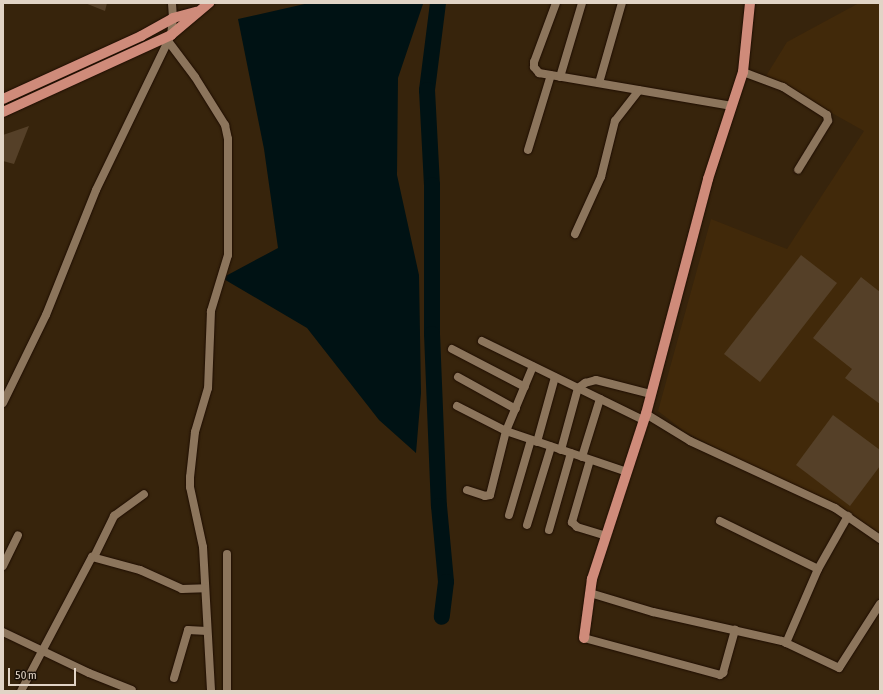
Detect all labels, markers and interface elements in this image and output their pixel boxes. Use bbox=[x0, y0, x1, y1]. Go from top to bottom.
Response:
scale bar bbox=[10, 660, 78, 686]
text: 50 m bbox=[15, 668, 37, 682]

